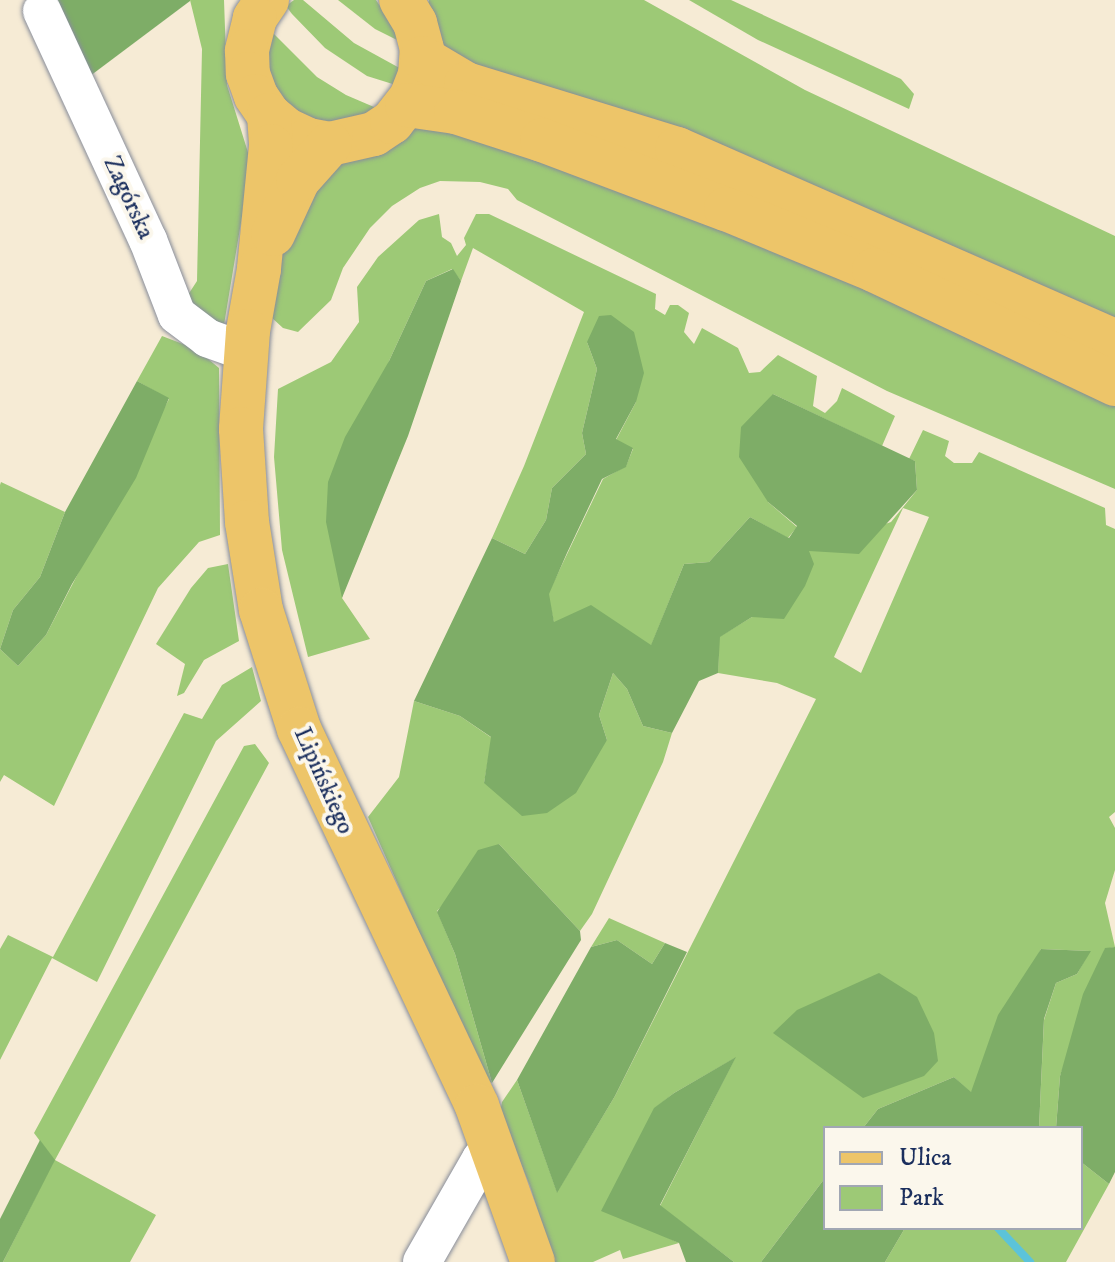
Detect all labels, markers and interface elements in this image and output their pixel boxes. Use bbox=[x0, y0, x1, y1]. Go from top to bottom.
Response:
street label: Zagórska bbox=[96, 152, 160, 244]
street label: Lipińskiego bbox=[287, 723, 359, 839]
legend bbox=[823, 1126, 1083, 1230]
text: Ulica bbox=[899, 1143, 952, 1173]
text: Park bbox=[899, 1183, 944, 1213]

